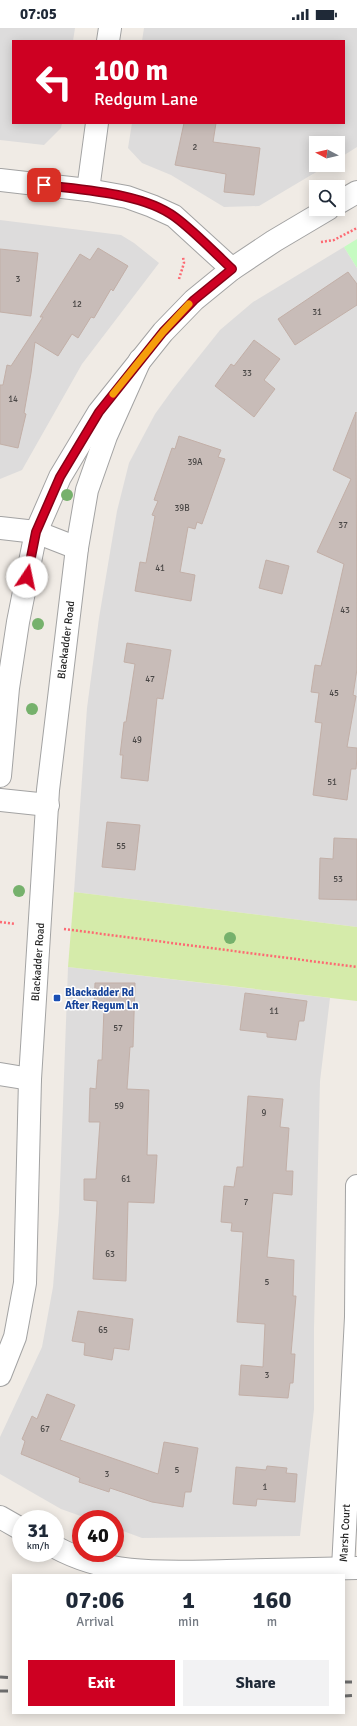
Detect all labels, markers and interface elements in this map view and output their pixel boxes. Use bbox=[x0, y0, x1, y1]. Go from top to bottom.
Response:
text: 07:05 bbox=[20, 5, 57, 23]
text: 100 m bbox=[94, 54, 168, 88]
icon: left bbox=[28, 56, 80, 108]
text: Redgum Lane bbox=[94, 88, 198, 110]
north arrow bbox=[309, 136, 345, 172]
map controls bbox=[309, 136, 345, 216]
house number: 2 bbox=[193, 142, 198, 153]
pin bbox=[27, 168, 61, 202]
icon: arrive bbox=[33, 174, 55, 196]
button: search bbox=[309, 180, 345, 216]
house number: 3 bbox=[16, 274, 21, 285]
house number: 12 bbox=[72, 299, 82, 310]
house number: 31 bbox=[312, 307, 322, 318]
house number: 33 bbox=[242, 368, 252, 379]
house number: 14 bbox=[8, 394, 18, 405]
house number: 39A bbox=[187, 457, 203, 468]
house number: 39B bbox=[174, 503, 190, 514]
house number: 37 bbox=[338, 520, 348, 531]
position arrow bbox=[6, 556, 48, 598]
house number: 41 bbox=[155, 563, 165, 574]
street label: Blackadder Road bbox=[55, 600, 77, 680]
house number: 43 bbox=[340, 605, 350, 616]
house number: 47 bbox=[145, 674, 155, 685]
house number: 45 bbox=[329, 688, 339, 699]
house number: 49 bbox=[132, 735, 142, 746]
house number: 51 bbox=[327, 777, 337, 788]
house number: 55 bbox=[116, 841, 126, 852]
house number: 53 bbox=[333, 874, 343, 885]
street label: Blackadder Road bbox=[29, 922, 47, 1002]
place label: Blackadder Rd After Regum Ln bbox=[65, 986, 139, 1012]
marker: Blackadder Rd After Regum Ln bbox=[52, 993, 62, 1003]
house number: 11 bbox=[269, 1006, 279, 1017]
house number: 57 bbox=[113, 1023, 123, 1034]
house number: 59 bbox=[114, 1101, 124, 1112]
house number: 9 bbox=[262, 1108, 267, 1119]
house number: 61 bbox=[121, 1174, 131, 1185]
house number: 7 bbox=[244, 1197, 249, 1208]
house number: 63 bbox=[105, 1249, 115, 1260]
house number: 5 bbox=[265, 1277, 270, 1288]
house number: 65 bbox=[98, 1325, 108, 1336]
house number: 3 bbox=[265, 1370, 270, 1381]
house number: 67 bbox=[40, 1424, 50, 1435]
house number: 5 bbox=[175, 1465, 180, 1476]
house number: 3 bbox=[105, 1469, 110, 1480]
house number: 1 bbox=[263, 1482, 268, 1493]
street label: Marsh Court bbox=[337, 1503, 353, 1562]
speed limit sign: 40 bbox=[72, 1510, 124, 1562]
text: 31 bbox=[27, 1518, 49, 1543]
text: km/h bbox=[27, 1540, 49, 1552]
text: 07:06 bbox=[66, 1585, 124, 1615]
text: 1 bbox=[182, 1585, 195, 1615]
text: 160 bbox=[253, 1585, 291, 1615]
text: Arrival bbox=[76, 1614, 114, 1630]
text: min bbox=[178, 1614, 199, 1630]
text: m bbox=[267, 1614, 277, 1630]
button: Exit bbox=[28, 1660, 175, 1706]
button: Share bbox=[183, 1660, 329, 1706]

